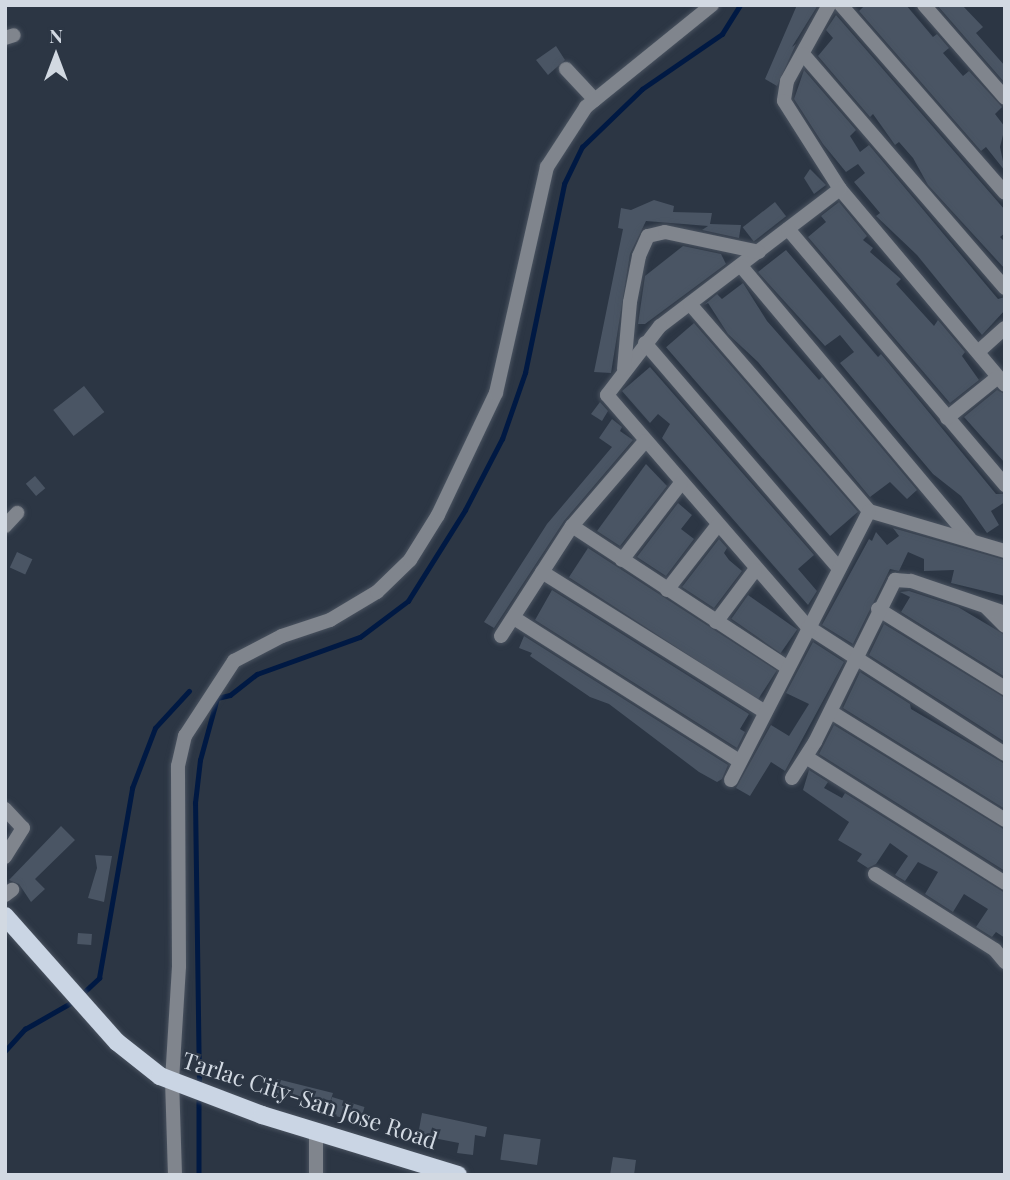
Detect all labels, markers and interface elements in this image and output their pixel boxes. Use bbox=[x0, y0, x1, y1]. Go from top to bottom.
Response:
north arrow bbox=[21, 21, 91, 91]
text: N bbox=[49, 22, 63, 48]
street label: Tarlac City-San Jose Road bbox=[179, 1046, 441, 1154]

